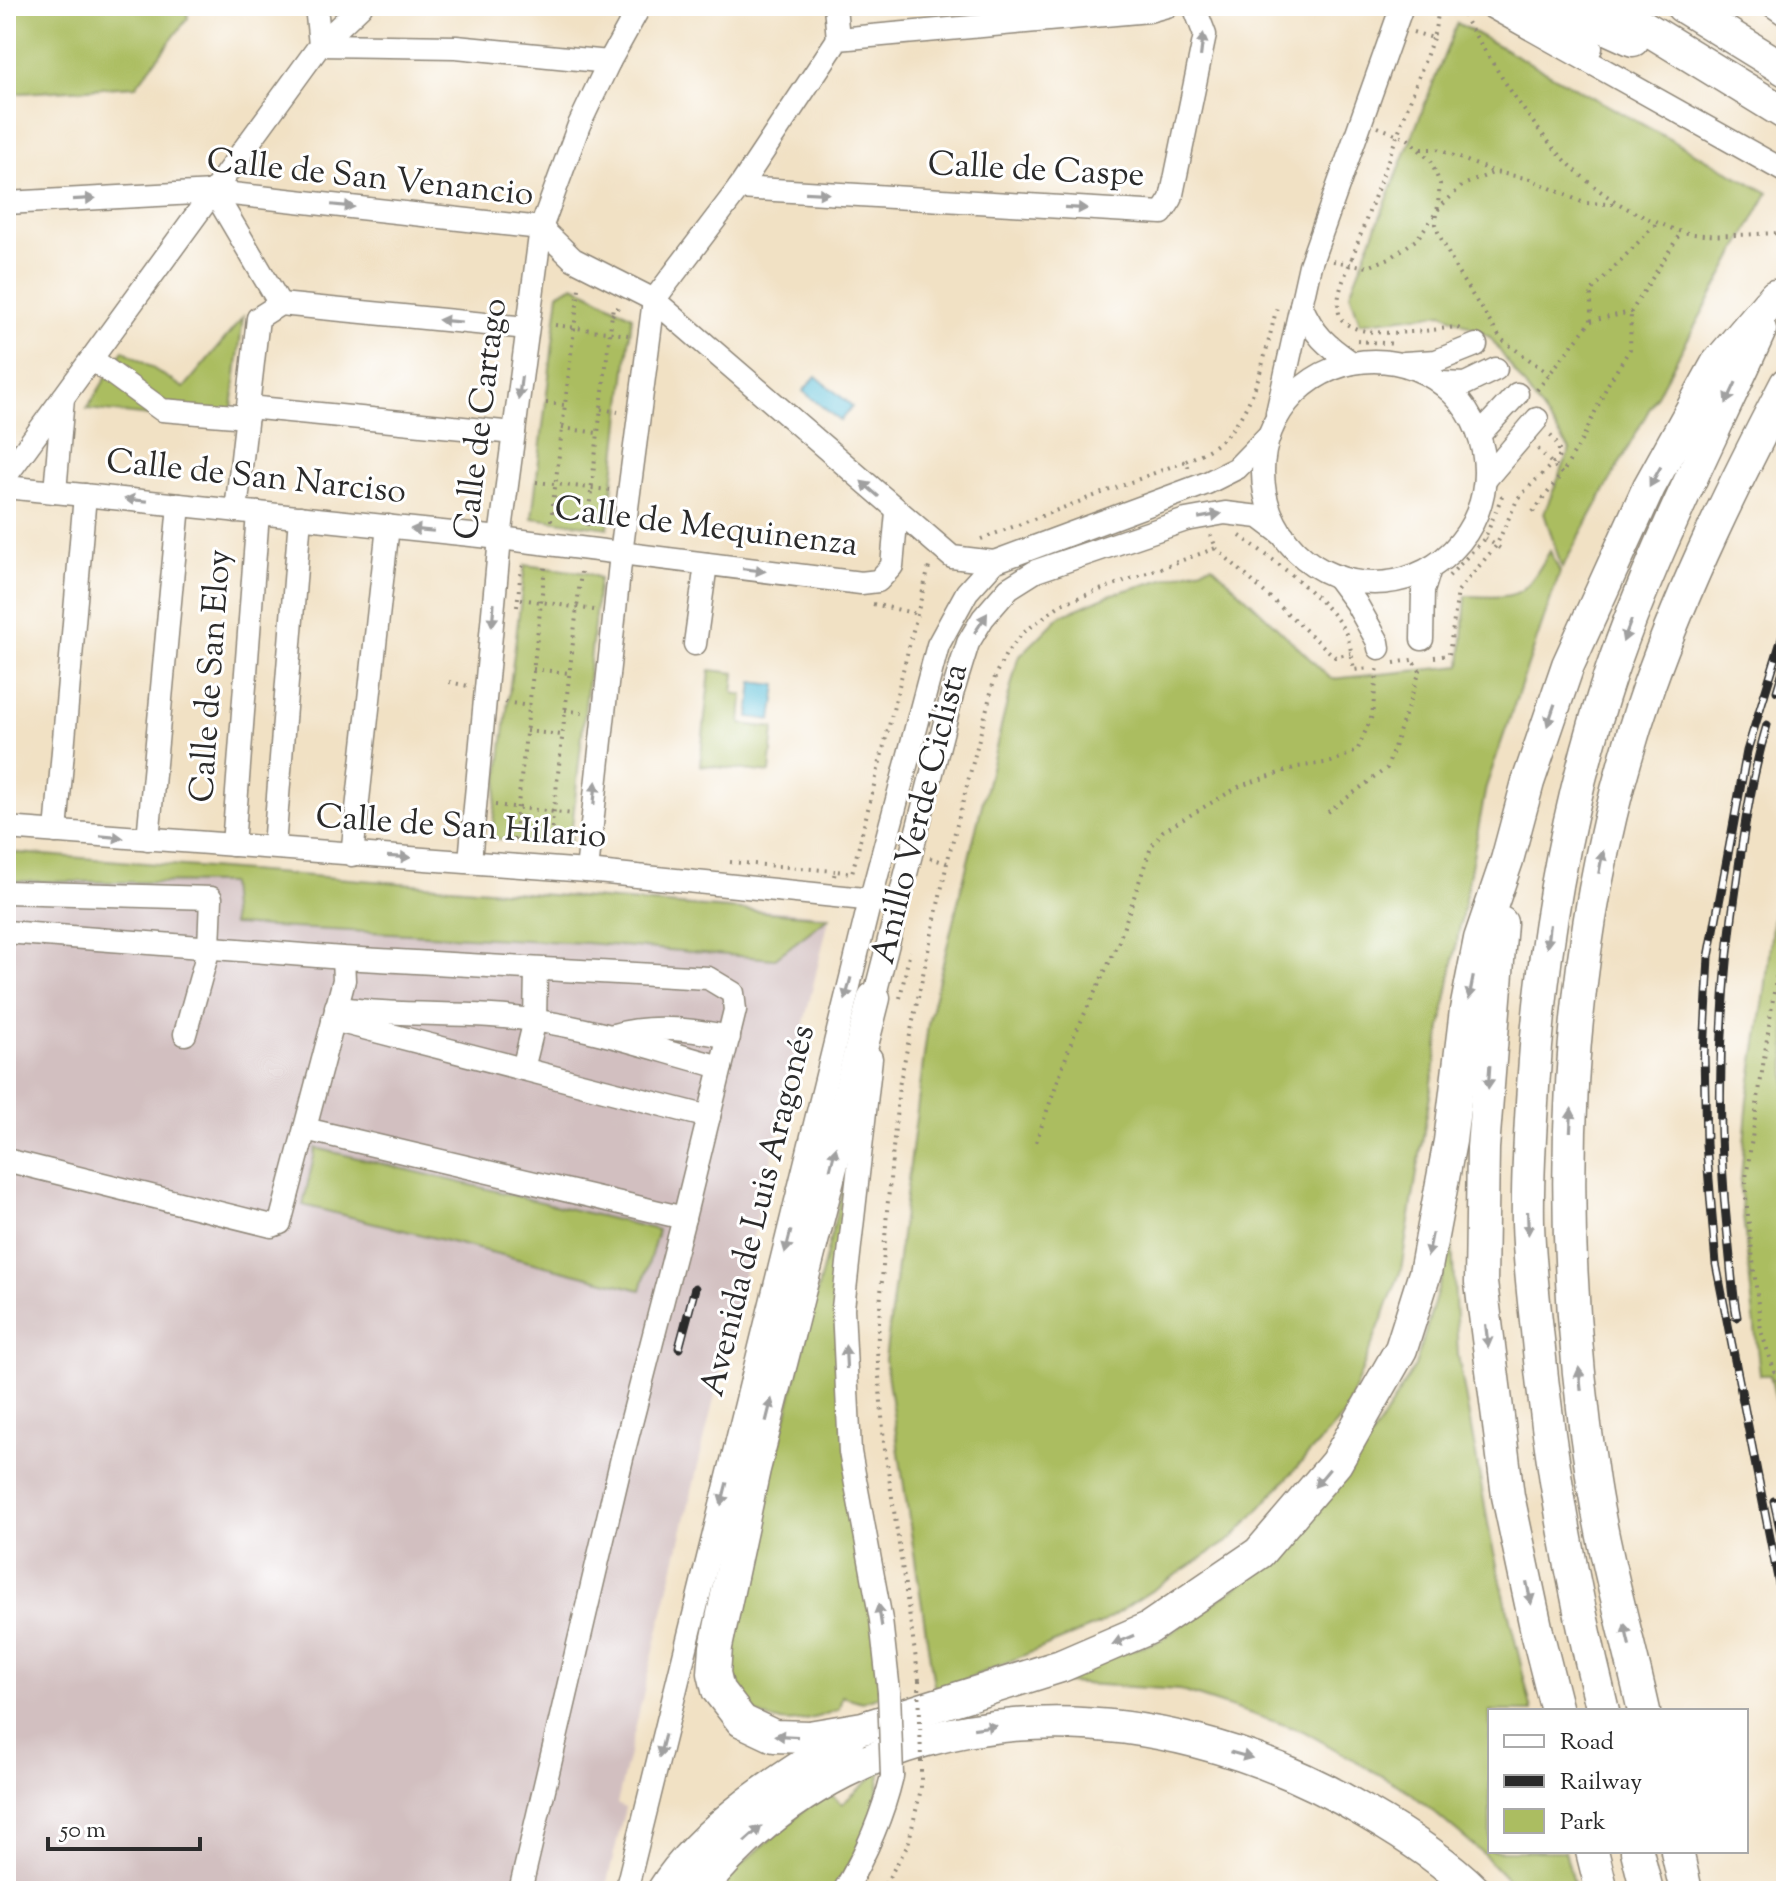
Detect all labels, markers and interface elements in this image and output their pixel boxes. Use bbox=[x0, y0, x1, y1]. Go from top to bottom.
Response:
one-way arrow bbox=[1196, 32, 1209, 57]
street label: Calle de San Venancio bbox=[204, 137, 536, 221]
street label: Calle de Caspe bbox=[926, 141, 1146, 201]
one-way arrow bbox=[805, 187, 830, 200]
one-way arrow bbox=[72, 192, 97, 205]
one-way arrow bbox=[331, 200, 356, 213]
one-way arrow bbox=[1064, 202, 1089, 215]
street label: Calle de Cartago bbox=[443, 295, 521, 543]
one-way arrow bbox=[437, 314, 462, 327]
one-way arrow bbox=[513, 376, 526, 401]
one-way arrow bbox=[1725, 381, 1738, 405]
street label: Calle de San Narciso bbox=[104, 438, 408, 518]
one-way arrow bbox=[1648, 465, 1661, 488]
one-way arrow bbox=[861, 480, 880, 498]
street label: Calle de Mequinenza bbox=[552, 485, 860, 571]
one-way arrow bbox=[123, 494, 148, 507]
one-way arrow bbox=[1198, 509, 1223, 521]
one-way arrow bbox=[409, 523, 434, 536]
street label: Calle de San Eloy bbox=[179, 548, 245, 804]
one-way arrow bbox=[742, 564, 767, 577]
one-way arrow bbox=[486, 603, 499, 628]
one-way arrow bbox=[973, 612, 988, 634]
one-way arrow bbox=[1621, 619, 1634, 643]
street label: Anillo Verde Ciclista bbox=[860, 659, 982, 969]
one-way arrow bbox=[1544, 703, 1556, 727]
one-way arrow bbox=[589, 780, 602, 805]
street label: Calle de San Hilario bbox=[314, 793, 608, 863]
one-way arrow bbox=[100, 830, 125, 843]
one-way arrow bbox=[1595, 849, 1608, 874]
one-way arrow bbox=[387, 851, 412, 864]
one-way arrow bbox=[1541, 924, 1554, 949]
one-way arrow bbox=[1464, 976, 1476, 1001]
one-way arrow bbox=[842, 977, 854, 1002]
street label: Avenida de Luis Aragonés bbox=[689, 1020, 829, 1402]
one-way arrow bbox=[1482, 1065, 1495, 1090]
one-way arrow bbox=[1565, 1107, 1578, 1132]
one-way arrow bbox=[828, 1146, 840, 1171]
one-way arrow bbox=[1522, 1211, 1535, 1236]
one-way arrow bbox=[781, 1229, 793, 1254]
one-way arrow bbox=[1424, 1233, 1436, 1258]
one-way arrow bbox=[1480, 1324, 1493, 1349]
one-way arrow bbox=[839, 1344, 852, 1369]
one-way arrow bbox=[1574, 1367, 1587, 1392]
one-way arrow bbox=[764, 1398, 776, 1423]
one-way arrow bbox=[1314, 1468, 1331, 1488]
one-way arrow bbox=[718, 1481, 730, 1506]
one-way arrow bbox=[1523, 1580, 1536, 1605]
one-way arrow bbox=[873, 1602, 886, 1627]
one-way arrow bbox=[1620, 1622, 1632, 1647]
one-way arrow bbox=[1111, 1633, 1134, 1646]
legend bbox=[1488, 1709, 1748, 1853]
one-way arrow bbox=[973, 1720, 998, 1733]
text: Road bbox=[1560, 1726, 1614, 1760]
one-way arrow bbox=[773, 1729, 798, 1742]
one-way arrow bbox=[655, 1734, 667, 1759]
one-way arrow bbox=[1230, 1749, 1254, 1762]
text: Railway bbox=[1560, 1766, 1642, 1800]
scale bar bbox=[48, 1801, 200, 1851]
text: Park bbox=[1560, 1806, 1606, 1840]
text: 50 m bbox=[58, 1814, 106, 1848]
one-way arrow bbox=[743, 1826, 762, 1844]

